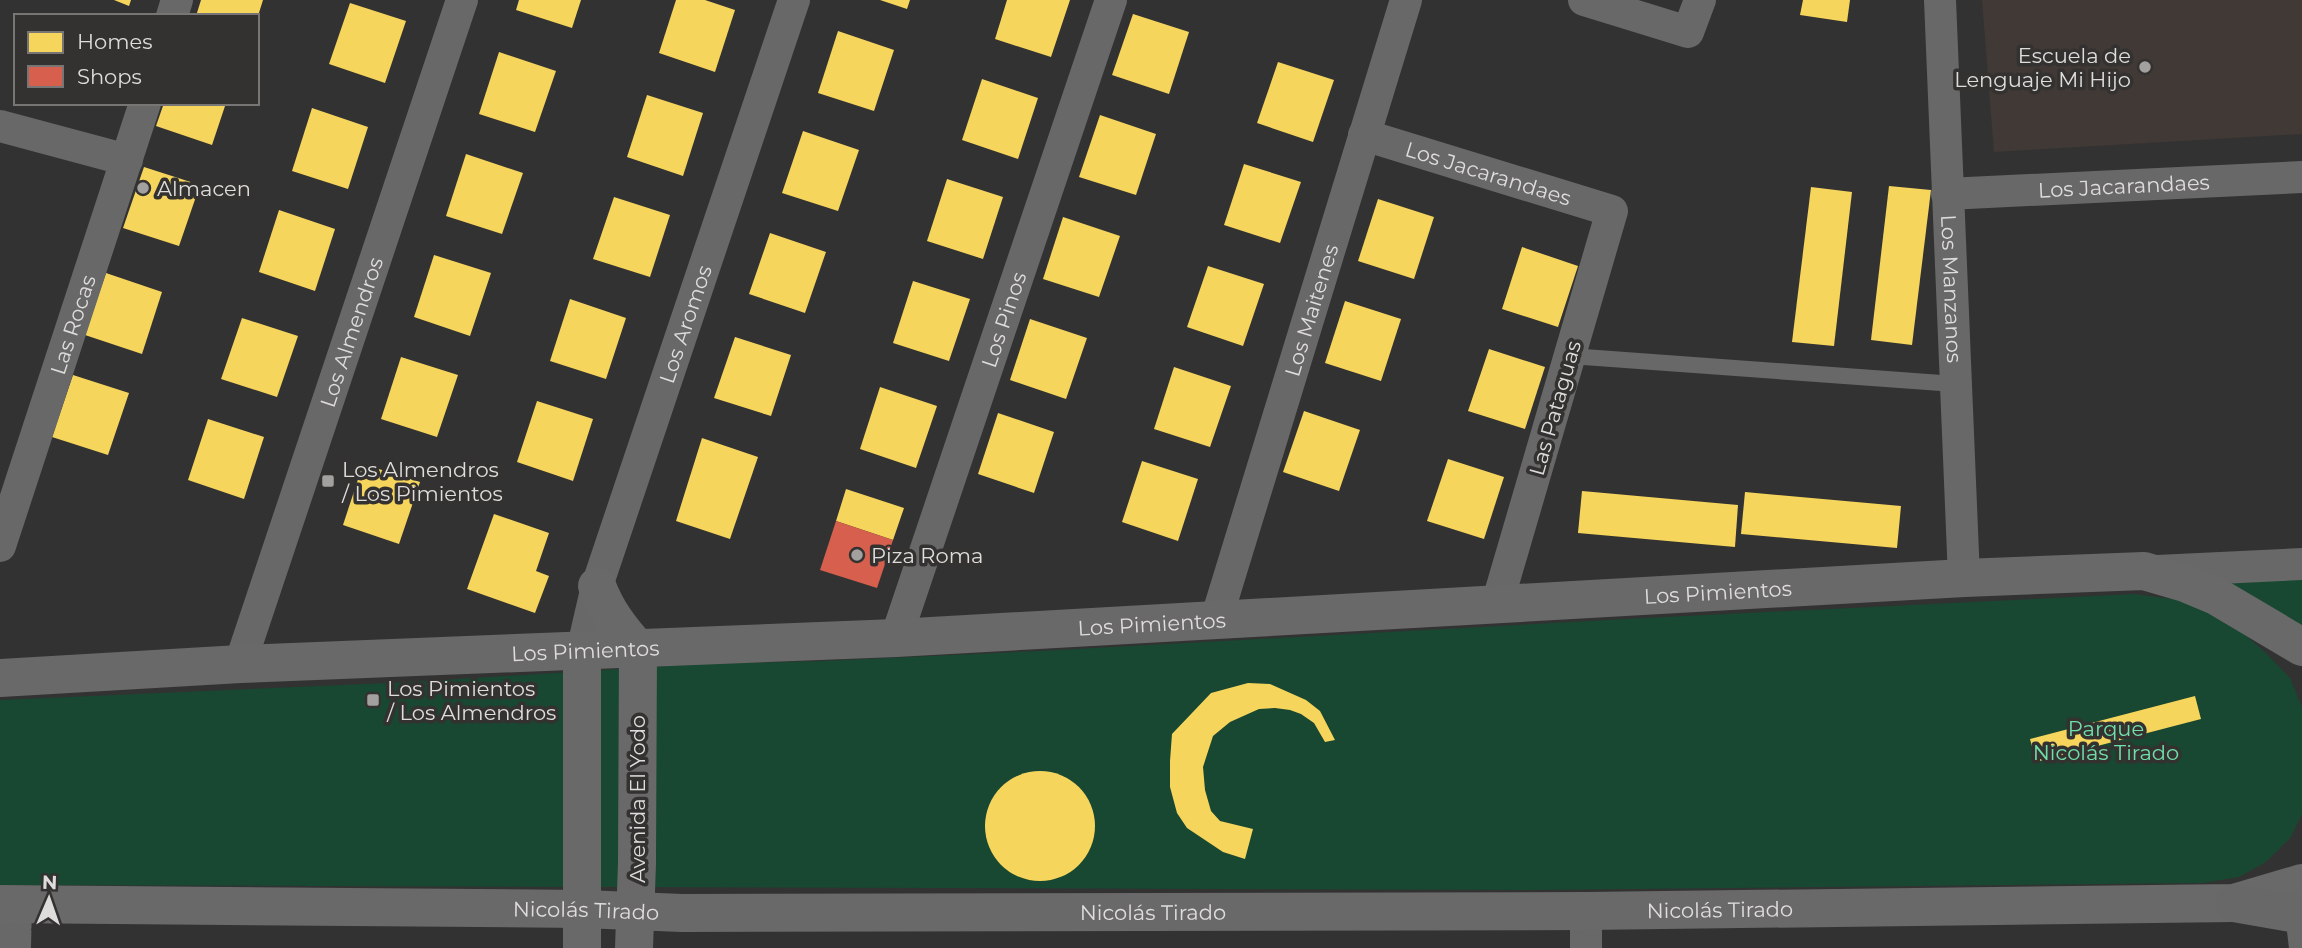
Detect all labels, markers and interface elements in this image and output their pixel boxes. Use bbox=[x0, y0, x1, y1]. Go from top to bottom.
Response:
legend bbox=[14, 14, 259, 105]
text: Homes bbox=[77, 29, 152, 54]
place label: Escuela de Lenguaje Mi Hijo bbox=[1954, 43, 2131, 92]
marker: Escuela de Lenguaje Mi Hijo bbox=[2137, 59, 2153, 75]
text: Shops bbox=[77, 64, 142, 89]
street label: Los Jacarandaes bbox=[1402, 136, 1574, 210]
street label: Los Jacarandaes bbox=[2037, 169, 2210, 202]
place label: Almacen bbox=[157, 176, 251, 201]
marker: Almacen bbox=[135, 180, 151, 196]
street label: Los Manzanos bbox=[1936, 214, 1968, 363]
street label: Los Maitenes bbox=[1279, 241, 1343, 379]
street label: Los Almendros bbox=[314, 254, 388, 410]
street label: Los Aromos bbox=[654, 262, 717, 387]
street label: Los Pinos bbox=[976, 268, 1031, 371]
street label: Las Rocas bbox=[45, 272, 100, 378]
street label: Las Pataguas bbox=[1524, 338, 1586, 478]
place label: Los Almendros / Los Pimientos bbox=[341, 457, 503, 506]
marker: Los Almendros / Los Pimientos bbox=[320, 473, 336, 489]
place label: Piza Roma bbox=[871, 543, 983, 568]
marker: Piza Roma bbox=[849, 547, 865, 563]
street label: Los Pimientos bbox=[1643, 575, 1793, 608]
street label: Los Pimientos bbox=[1077, 607, 1226, 640]
street label: Los Pimientos bbox=[511, 635, 660, 666]
place label: Los Pimientos / Los Almendros bbox=[386, 676, 556, 725]
marker: Los Pimientos / Los Almendros bbox=[365, 692, 381, 708]
street label: Avenida El Yodo bbox=[625, 715, 650, 883]
park label: Parque Nicolás Tirado bbox=[2033, 716, 2179, 765]
north arrow bbox=[14, 864, 84, 934]
text: N bbox=[41, 871, 58, 894]
street label: Nicolás Tirado bbox=[513, 896, 660, 925]
street label: Nicolás Tirado bbox=[1647, 896, 1793, 923]
street label: Nicolás Tirado bbox=[1080, 899, 1226, 925]

